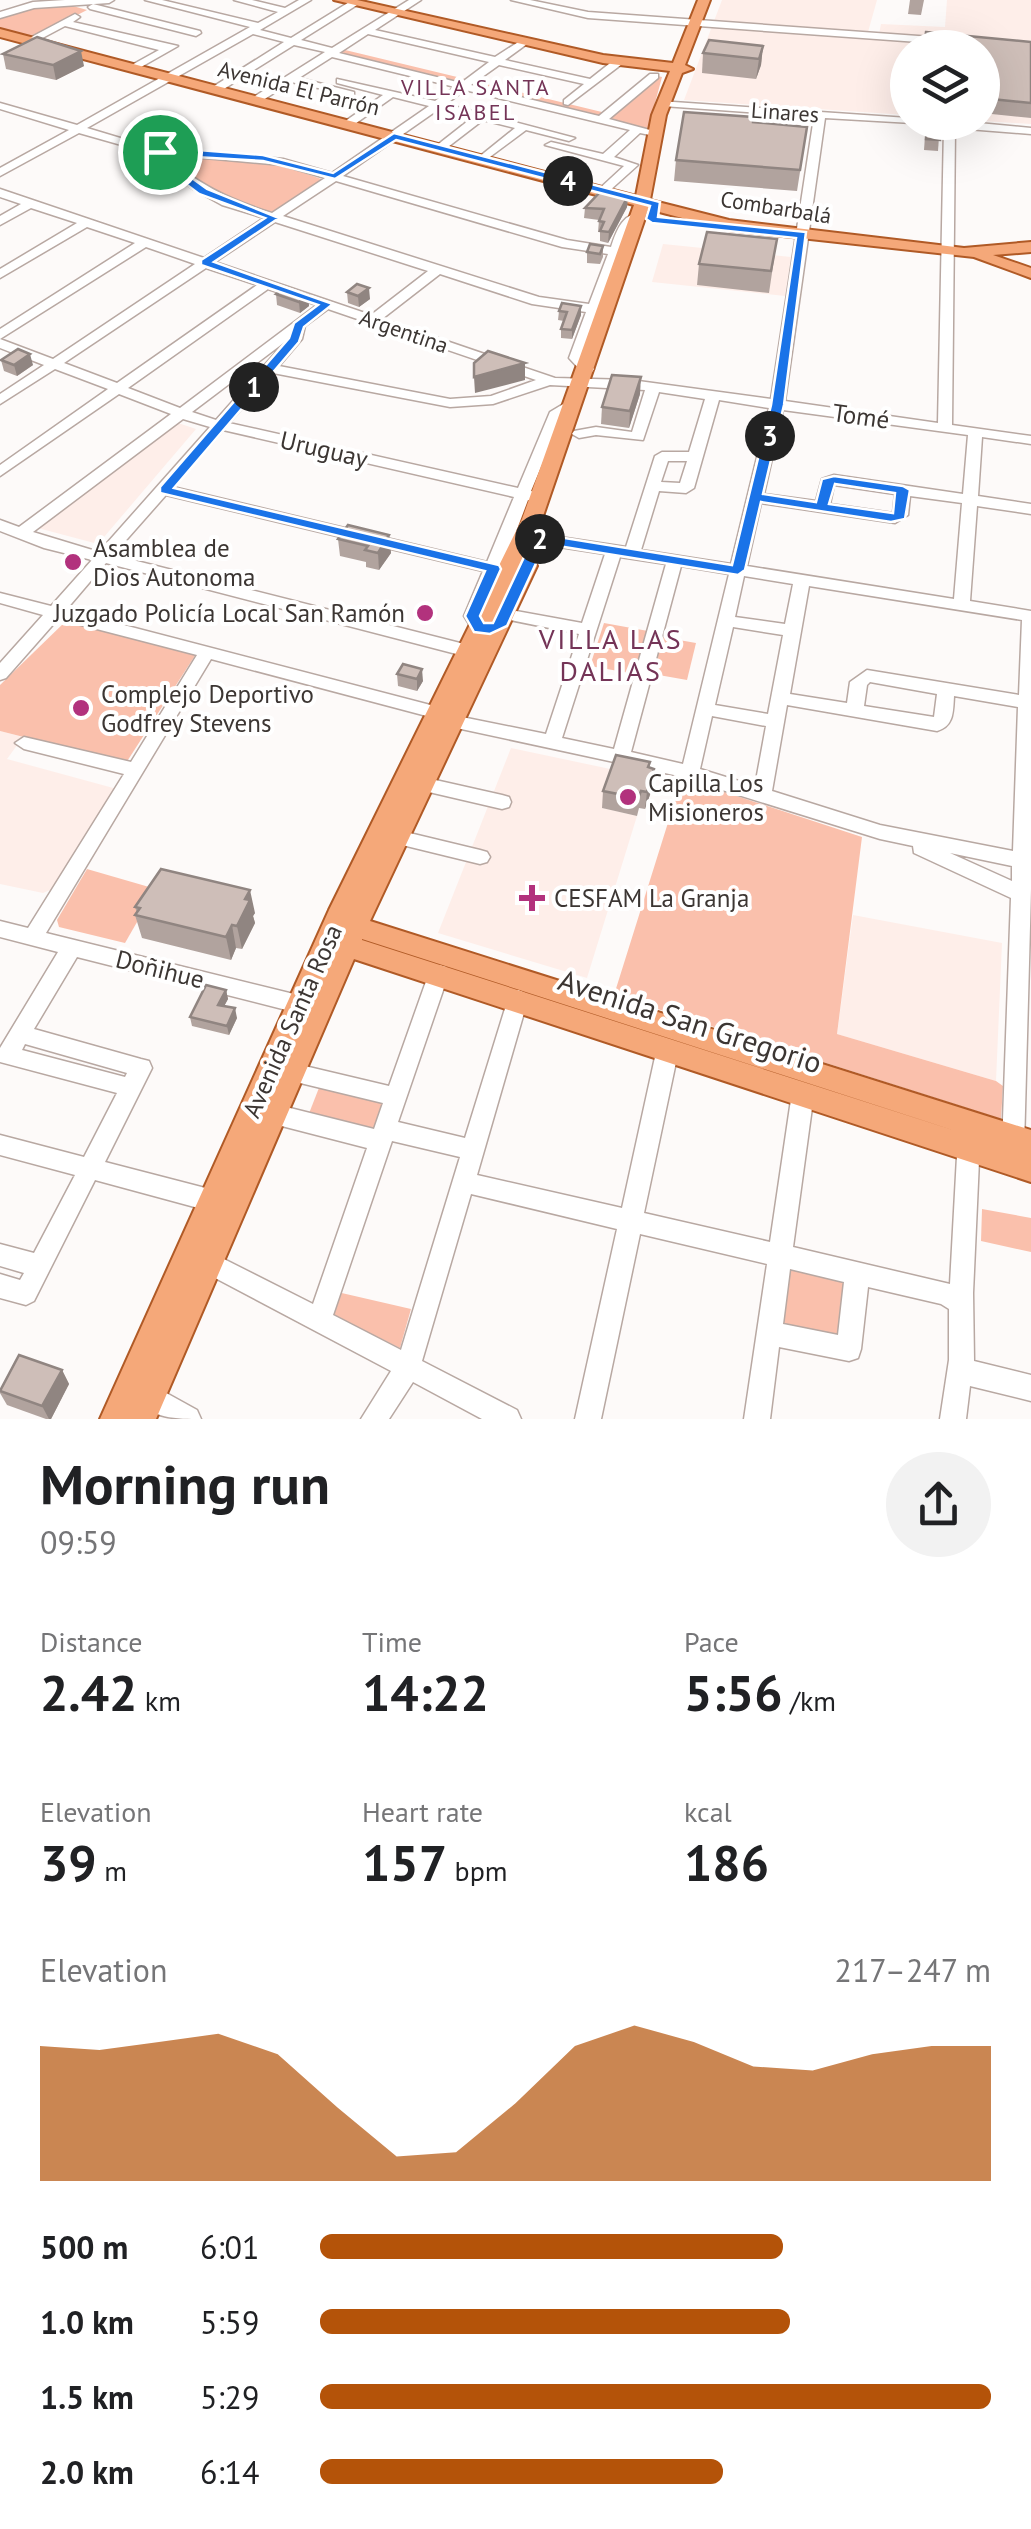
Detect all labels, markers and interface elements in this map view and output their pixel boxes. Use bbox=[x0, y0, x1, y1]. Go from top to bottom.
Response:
map controls bbox=[890, 30, 1000, 140]
button: layers bbox=[890, 30, 1000, 140]
street label: Avenida El Parrón bbox=[215, 54, 383, 122]
district label: VILLA SANTA ISABEL bbox=[400, 73, 551, 126]
street label: Linares bbox=[750, 96, 820, 128]
pin bbox=[118, 110, 203, 195]
icon: arrive bbox=[133, 125, 188, 180]
pin: 4 bbox=[543, 156, 593, 206]
text: 4 bbox=[560, 162, 576, 199]
street label: Combarbalá bbox=[719, 184, 833, 230]
street label: Argentina bbox=[356, 303, 452, 359]
pin: 1 bbox=[229, 362, 279, 412]
text: 1 bbox=[246, 368, 262, 405]
street label: Tomé bbox=[831, 396, 891, 436]
pin: 3 bbox=[745, 411, 795, 461]
text: 3 bbox=[762, 417, 778, 454]
street label: Uruguay bbox=[277, 423, 371, 475]
pin: 2 bbox=[515, 514, 565, 564]
text: 2 bbox=[532, 520, 548, 557]
place label: Asamblea de Dios Autonoma bbox=[93, 532, 255, 593]
marker: Asamblea de Dios Autonoma bbox=[62, 551, 84, 573]
place label: Juzgado Policía Local San Ramón bbox=[53, 597, 405, 629]
marker: Juzgado Policía Local San Ramón bbox=[414, 602, 436, 624]
district label: VILLA LAS DALIAS bbox=[538, 620, 683, 689]
place label: Complejo Deportivo Godfrey Stevens bbox=[101, 678, 314, 739]
marker: Complejo Deportivo Godfrey Stevens bbox=[70, 697, 92, 719]
place label: Capilla Los Misioneros bbox=[648, 767, 764, 828]
marker: Capilla Los Misioneros bbox=[617, 786, 639, 808]
place label: CESFAM La Granja bbox=[554, 882, 749, 914]
marker: CESFAM La Granja bbox=[519, 885, 545, 911]
street label: Avenida Santa Rosa bbox=[235, 919, 349, 1123]
street label: Doñihue bbox=[112, 943, 208, 995]
street label: Avenida San Gregorio bbox=[554, 960, 827, 1082]
text: Morning run bbox=[40, 1448, 330, 1519]
button: share bbox=[886, 1452, 991, 1557]
text: 09:59 bbox=[40, 1521, 117, 1563]
text: Distance bbox=[40, 1623, 143, 1660]
text: Time bbox=[362, 1623, 422, 1660]
text: Pace bbox=[684, 1623, 739, 1660]
text: 2.42 bbox=[40, 1660, 137, 1725]
text: 14:22 bbox=[362, 1660, 489, 1725]
text: 5:56 bbox=[684, 1660, 783, 1725]
text: km bbox=[137, 1682, 181, 1719]
text: /km bbox=[783, 1682, 836, 1719]
text: Elevation bbox=[40, 1793, 152, 1830]
text: Heart rate bbox=[362, 1793, 483, 1830]
text: kcal bbox=[684, 1793, 732, 1830]
text: 39 bbox=[40, 1830, 97, 1895]
text: 157 bbox=[362, 1830, 447, 1895]
text: 186 bbox=[684, 1830, 769, 1895]
text: m bbox=[97, 1852, 127, 1889]
text: bpm bbox=[447, 1852, 508, 1889]
text: Elevation bbox=[40, 1949, 167, 1991]
text: 217–247 m bbox=[834, 1949, 991, 1991]
text: 500 m bbox=[40, 2226, 128, 2268]
text: 6:01 bbox=[200, 2226, 259, 2268]
text: 1.0 km bbox=[40, 2301, 134, 2343]
text: 5:59 bbox=[200, 2301, 259, 2343]
text: 1.5 km bbox=[40, 2376, 134, 2418]
text: 5:29 bbox=[200, 2376, 259, 2418]
text: 2.0 km bbox=[40, 2451, 134, 2493]
text: 6:14 bbox=[200, 2451, 259, 2493]

